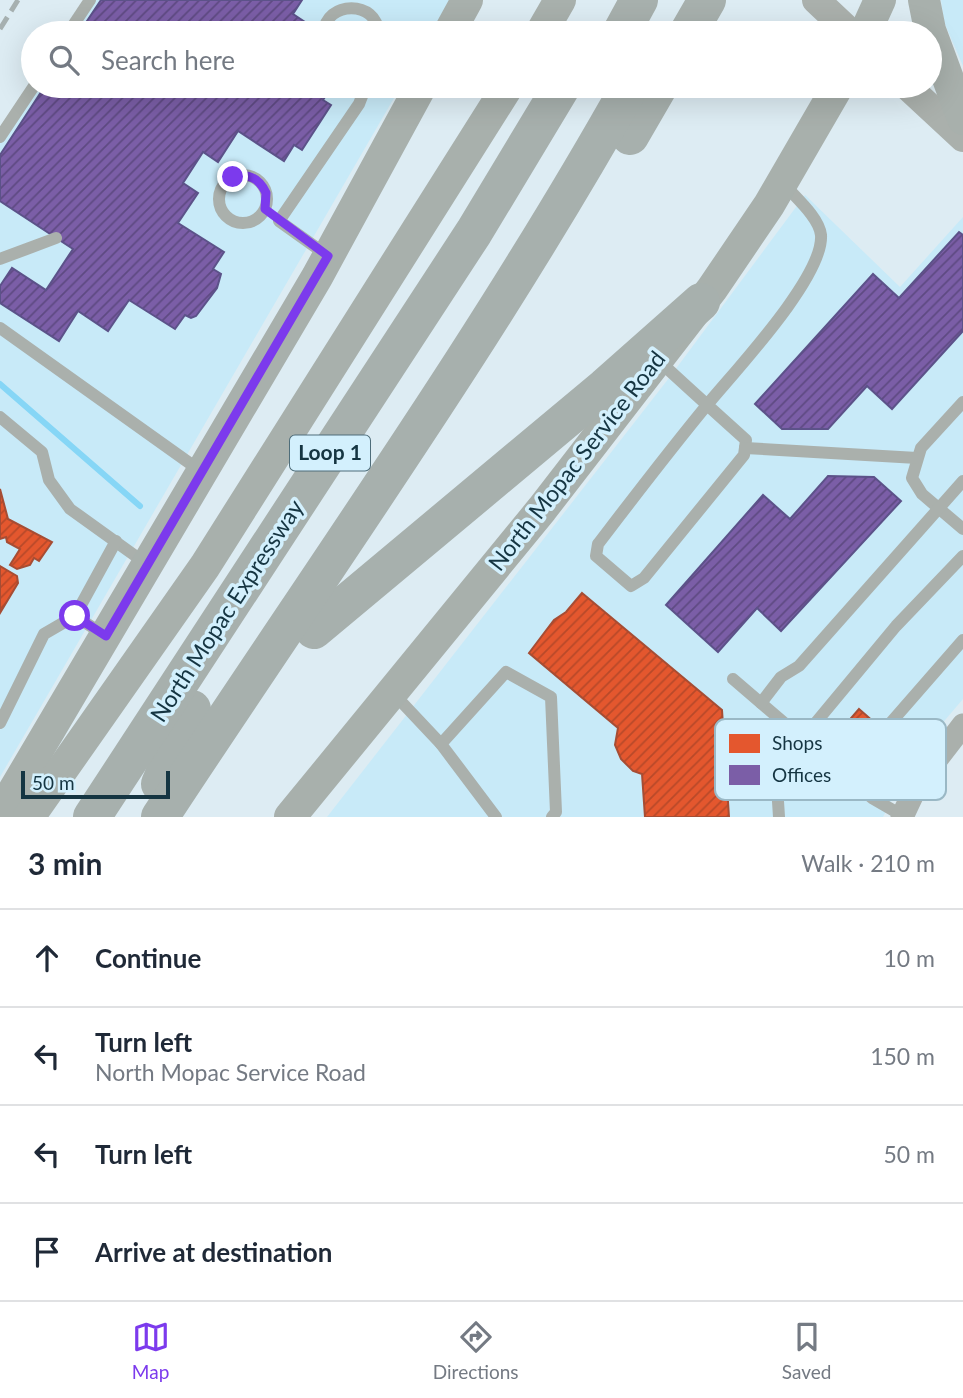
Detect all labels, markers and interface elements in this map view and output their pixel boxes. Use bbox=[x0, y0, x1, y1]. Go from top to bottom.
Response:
search box bbox=[21, 21, 942, 98]
icon: search bbox=[45, 41, 83, 79]
text: Search here bbox=[101, 44, 235, 76]
route end bbox=[217, 161, 248, 192]
street label: North Mopac Service Road bbox=[482, 345, 671, 576]
road number: Loop 1 bbox=[290, 435, 370, 470]
street label: North Mopac Expressway bbox=[144, 494, 309, 727]
route start bbox=[59, 600, 90, 631]
legend bbox=[715, 719, 946, 800]
text: Shops bbox=[772, 731, 822, 754]
text: Offices bbox=[772, 763, 831, 786]
scale bar bbox=[21, 768, 170, 800]
text: 50 m bbox=[32, 771, 75, 794]
text: 3 min bbox=[28, 845, 102, 881]
text: Walk · 210 m bbox=[801, 849, 935, 877]
icon: ahead bbox=[28, 939, 66, 977]
text: Continue bbox=[95, 942, 201, 974]
text: 10 m bbox=[884, 944, 935, 972]
text: Turn left bbox=[95, 1026, 192, 1058]
icon: left bbox=[28, 1037, 66, 1075]
text: 150 m bbox=[870, 1042, 935, 1070]
text: North Mopac Service Road bbox=[95, 1058, 366, 1086]
icon: left bbox=[28, 1135, 66, 1173]
text: Turn left bbox=[95, 1138, 192, 1170]
text: 50 m bbox=[884, 1140, 935, 1168]
icon: arrive bbox=[28, 1233, 66, 1271]
text: Arrive at destination bbox=[95, 1236, 332, 1268]
tab: Map bbox=[132, 1318, 170, 1383]
tab: Directions bbox=[433, 1318, 519, 1383]
tab: Saved bbox=[782, 1318, 831, 1383]

